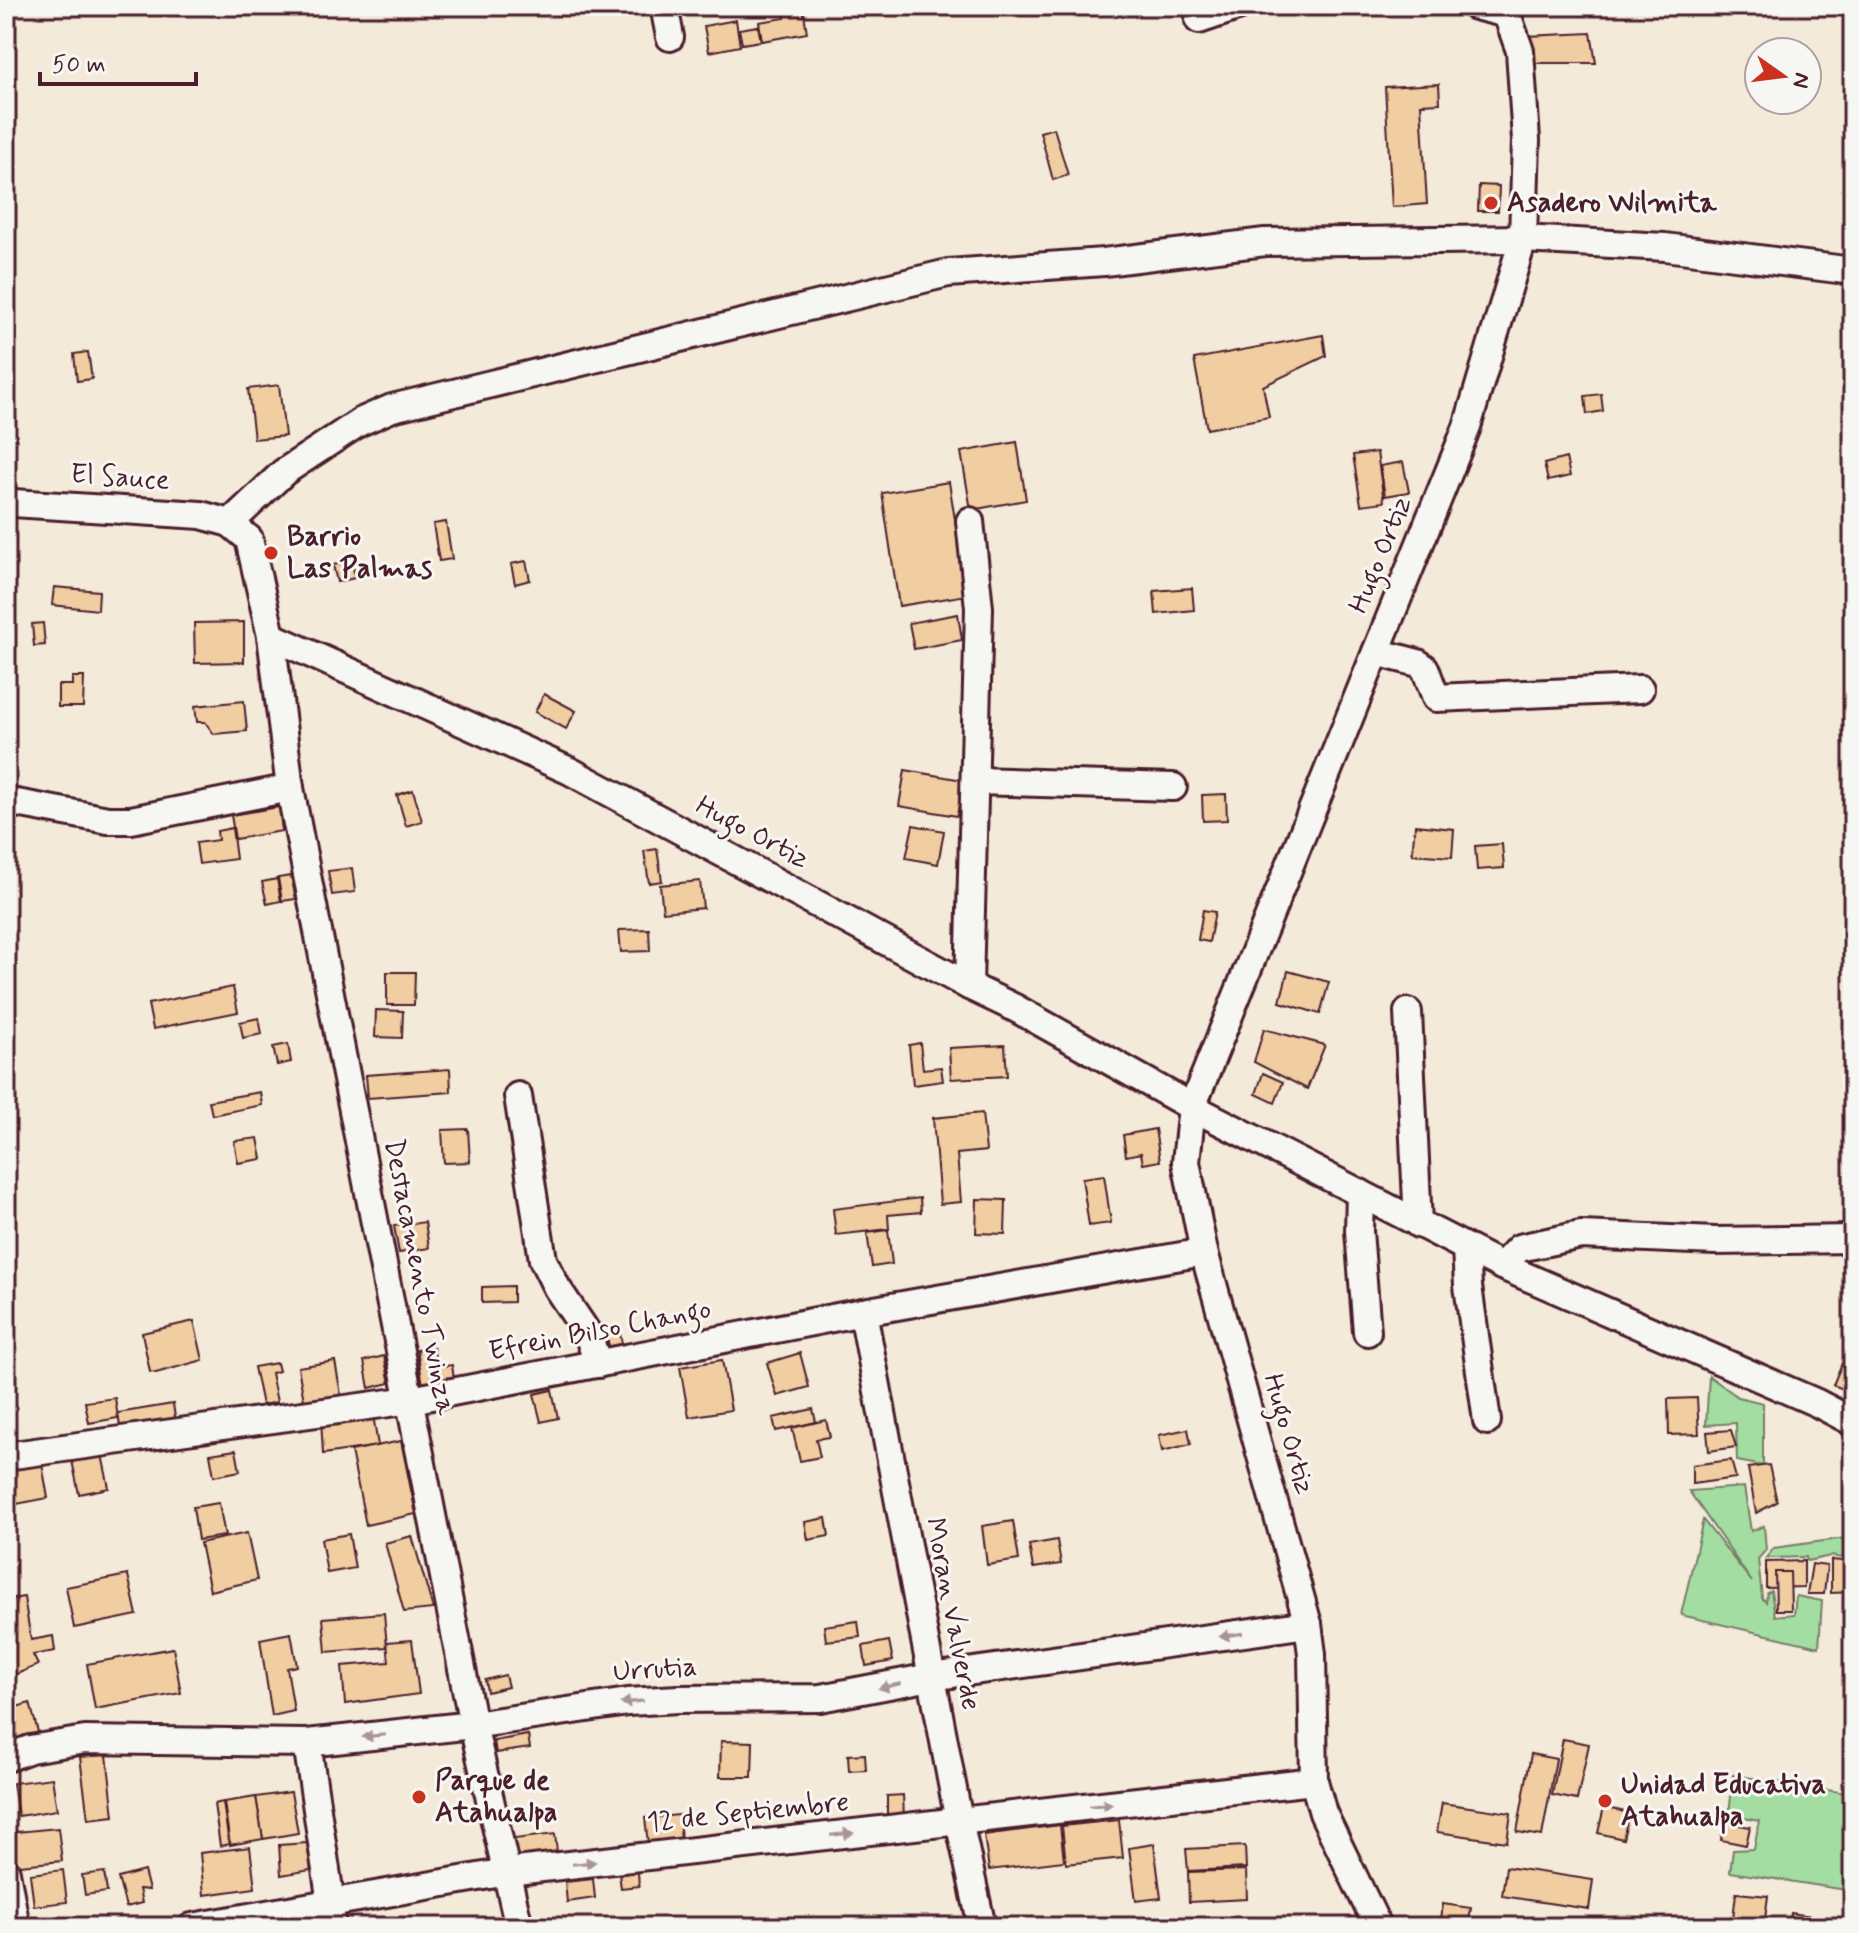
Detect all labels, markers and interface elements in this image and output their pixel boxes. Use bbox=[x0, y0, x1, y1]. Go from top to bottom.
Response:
scale bar bbox=[40, 36, 196, 86]
north arrow bbox=[1743, 36, 1823, 116]
text: 50 m bbox=[52, 50, 106, 81]
text: N bbox=[1785, 70, 1816, 91]
place label: Asadero Wilmita bbox=[1507, 185, 1718, 222]
marker: Asadero Wilmita bbox=[1482, 194, 1500, 212]
street label: El Sauce bbox=[69, 456, 171, 500]
street label: Hugo Ortiz bbox=[1341, 491, 1424, 620]
place label: Barrio Las Palmas bbox=[287, 519, 432, 588]
marker: Barrio Las Palmas bbox=[262, 544, 280, 562]
street label: Hugo Ortiz bbox=[687, 788, 815, 881]
street label: Destacamento Twinza bbox=[374, 1136, 464, 1418]
street label: Efrein Bilso Chango bbox=[486, 1291, 715, 1374]
street label: Hugo Ortiz bbox=[1250, 1370, 1323, 1499]
street label: Moran Valverde bbox=[915, 1515, 989, 1713]
one-way arrow bbox=[1218, 1629, 1243, 1642]
street label: Urrutia bbox=[612, 1649, 698, 1691]
one-way arrow bbox=[878, 1680, 903, 1693]
one-way arrow bbox=[619, 1696, 644, 1709]
one-way arrow bbox=[361, 1729, 386, 1742]
place label: Parque de Atahualpa bbox=[435, 1763, 557, 1832]
place label: Unidad Educativa Atahualpa bbox=[1621, 1767, 1826, 1836]
street label: 12 de Septiembre bbox=[645, 1784, 851, 1842]
marker: Parque de Atahualpa bbox=[410, 1788, 428, 1806]
marker: Unidad Educativa Atahualpa bbox=[1596, 1792, 1614, 1810]
one-way arrow bbox=[1089, 1799, 1114, 1812]
one-way arrow bbox=[830, 1828, 855, 1841]
one-way arrow bbox=[572, 1857, 597, 1870]

